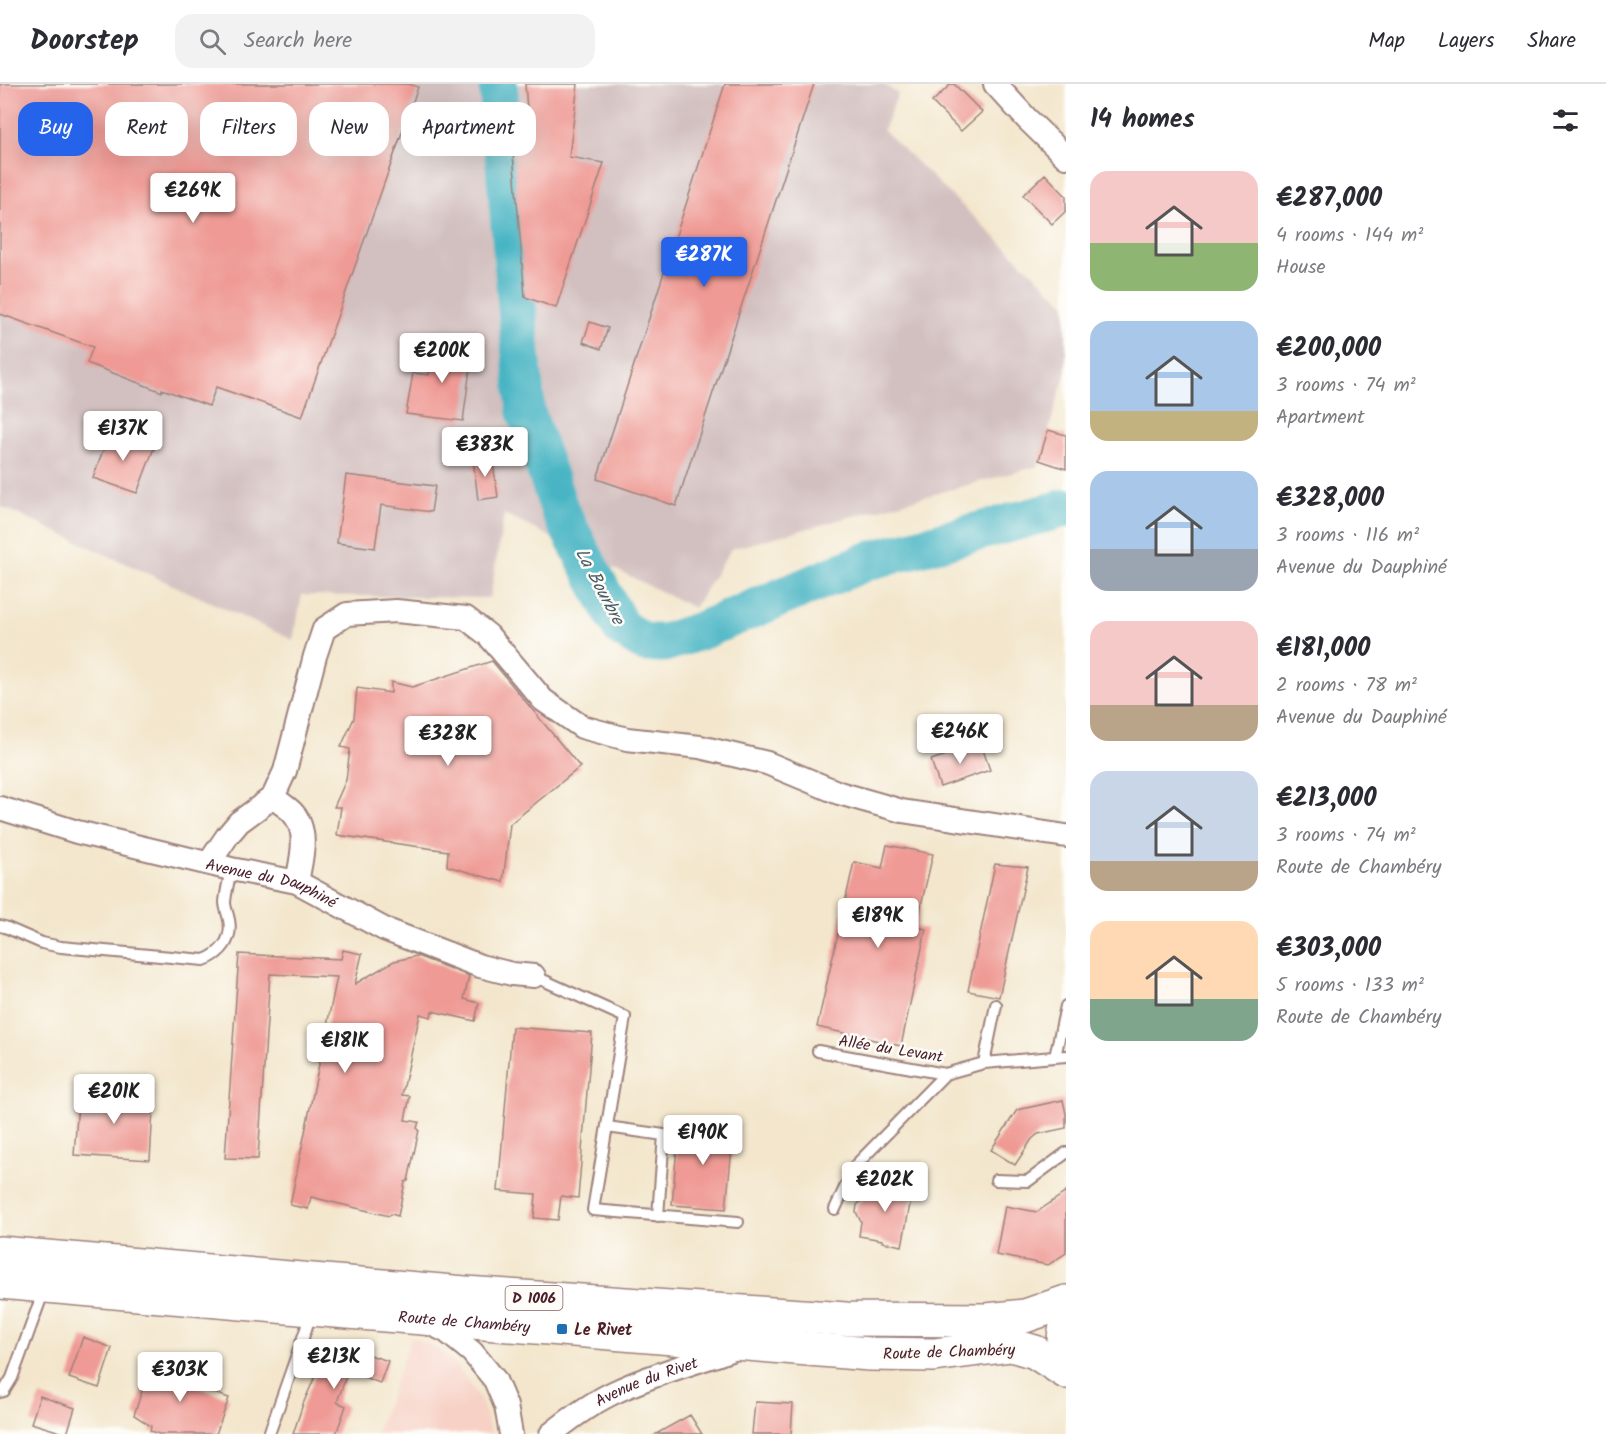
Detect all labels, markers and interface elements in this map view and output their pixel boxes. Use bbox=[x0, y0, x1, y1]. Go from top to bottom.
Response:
search box bbox=[175, 14, 595, 68]
text: Doorstep bbox=[30, 19, 139, 64]
text: Search here bbox=[244, 24, 352, 59]
icon: search bbox=[196, 25, 229, 58]
text: Map bbox=[1368, 25, 1405, 58]
text: Layers bbox=[1438, 25, 1494, 58]
text: Share bbox=[1527, 25, 1576, 58]
text: 14 homes bbox=[1090, 99, 1195, 141]
chip: Buy bbox=[18, 102, 93, 156]
chip: Rent bbox=[105, 102, 188, 156]
chip: Filters bbox=[200, 102, 297, 156]
chip: New bbox=[309, 102, 389, 156]
chip: Apartment bbox=[401, 102, 536, 156]
icon: filters bbox=[1549, 104, 1582, 137]
pin: €269K bbox=[151, 173, 235, 224]
text: €269K bbox=[164, 176, 222, 208]
text: €287,000 bbox=[1276, 178, 1382, 220]
icon: home bbox=[1138, 195, 1210, 267]
text: 4 rooms · 144 m² bbox=[1276, 220, 1423, 252]
pin: €287K bbox=[662, 237, 746, 288]
text: €287K bbox=[675, 240, 733, 272]
text: House bbox=[1276, 252, 1326, 284]
text: €200,000 bbox=[1276, 328, 1381, 370]
pin: €200K bbox=[400, 333, 484, 384]
text: €200K bbox=[414, 336, 470, 368]
icon: home bbox=[1138, 345, 1210, 417]
text: 3 rooms · 74 m² bbox=[1276, 370, 1416, 402]
text: Apartment bbox=[1276, 402, 1365, 434]
pin: €137K bbox=[81, 411, 165, 462]
text: €137K bbox=[97, 414, 149, 446]
pin: €383K bbox=[443, 427, 527, 478]
text: €383K bbox=[456, 430, 514, 462]
text: €328,000 bbox=[1276, 478, 1384, 520]
icon: home bbox=[1138, 495, 1210, 567]
text: 3 rooms · 116 m² bbox=[1276, 520, 1419, 552]
water label: La Bourbre bbox=[566, 543, 632, 632]
text: Avenue du Dauphiné bbox=[1276, 552, 1447, 584]
text: €181,000 bbox=[1276, 628, 1370, 670]
icon: home bbox=[1138, 645, 1210, 717]
text: 2 rooms · 78 m² bbox=[1276, 670, 1417, 702]
text: Avenue du Dauphiné bbox=[1276, 702, 1447, 734]
pin: €246K bbox=[918, 714, 1002, 765]
pin: €328K bbox=[406, 716, 490, 767]
text: €246K bbox=[931, 717, 989, 749]
text: €328K bbox=[418, 719, 478, 751]
text: €213,000 bbox=[1276, 778, 1377, 820]
icon: home bbox=[1138, 795, 1210, 867]
text: 3 rooms · 74 m² bbox=[1276, 820, 1416, 852]
street label: Avenue du Dauphiné bbox=[203, 852, 342, 916]
text: Route de Chambéry bbox=[1276, 852, 1441, 884]
pin: €189K bbox=[836, 898, 920, 949]
text: €189K bbox=[852, 901, 904, 933]
text: €303,000 bbox=[1276, 928, 1381, 970]
icon: home bbox=[1138, 945, 1210, 1017]
text: 5 rooms · 133 m² bbox=[1276, 970, 1424, 1002]
text: Route de Chambéry bbox=[1276, 1002, 1441, 1034]
pin: €181K bbox=[303, 1023, 387, 1074]
text: €181K bbox=[321, 1026, 369, 1058]
street label: Allée du Levant bbox=[837, 1029, 945, 1070]
pin: €201K bbox=[72, 1074, 156, 1125]
text: €201K bbox=[88, 1077, 140, 1109]
pin: €190K bbox=[661, 1115, 745, 1166]
text: €190K bbox=[677, 1118, 729, 1150]
pin: €202K bbox=[843, 1162, 927, 1213]
text: €202K bbox=[856, 1165, 914, 1197]
road number: D 1006 bbox=[506, 1286, 562, 1310]
street label: Route de Chambéry bbox=[397, 1305, 532, 1341]
place label: Le Rivet bbox=[574, 1318, 633, 1343]
marker: Le Rivet bbox=[555, 1322, 569, 1336]
street label: Route de Chambéry bbox=[883, 1338, 1016, 1367]
pin: €213K bbox=[292, 1339, 376, 1390]
text: €213K bbox=[307, 1342, 361, 1374]
street label: Avenue du Rivet bbox=[591, 1351, 702, 1414]
pin: €303K bbox=[138, 1352, 222, 1403]
text: €303K bbox=[152, 1355, 208, 1387]

